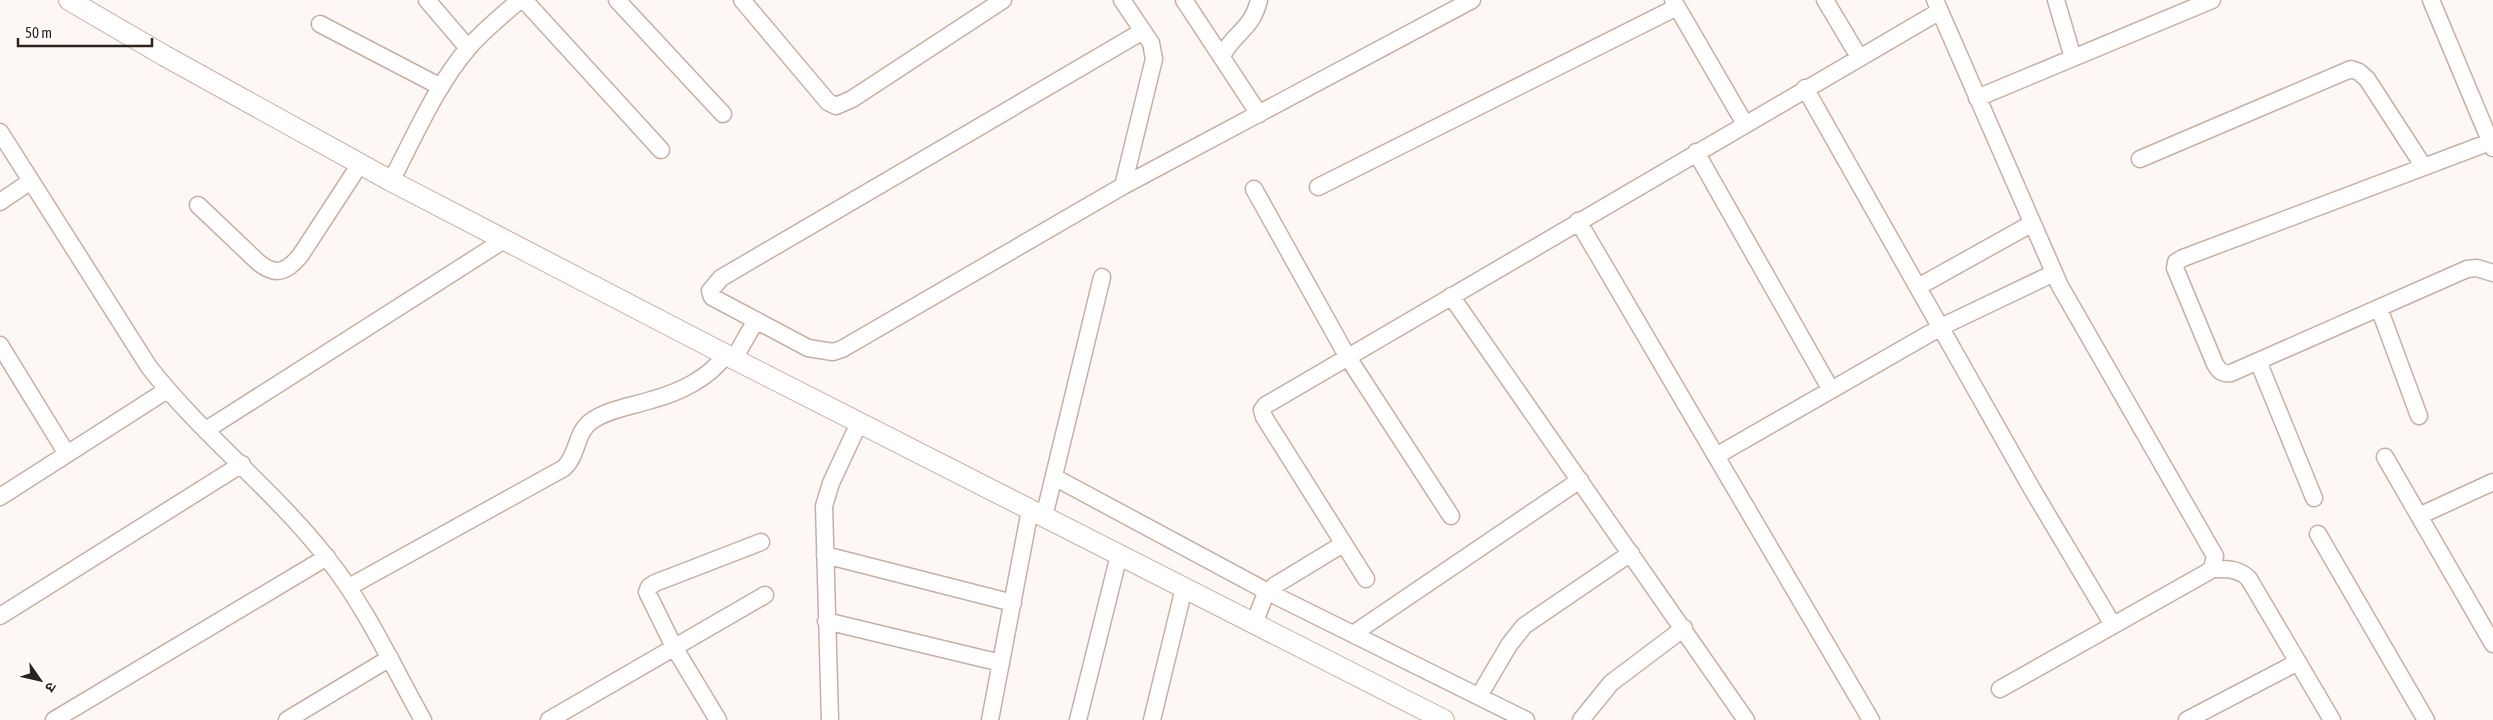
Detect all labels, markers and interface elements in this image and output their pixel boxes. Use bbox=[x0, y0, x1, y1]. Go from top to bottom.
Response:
scale bar bbox=[18, 15, 151, 47]
text: 50 m bbox=[25, 24, 52, 41]
north arrow bbox=[15, 655, 65, 705]
text: उ bbox=[41, 679, 60, 696]

